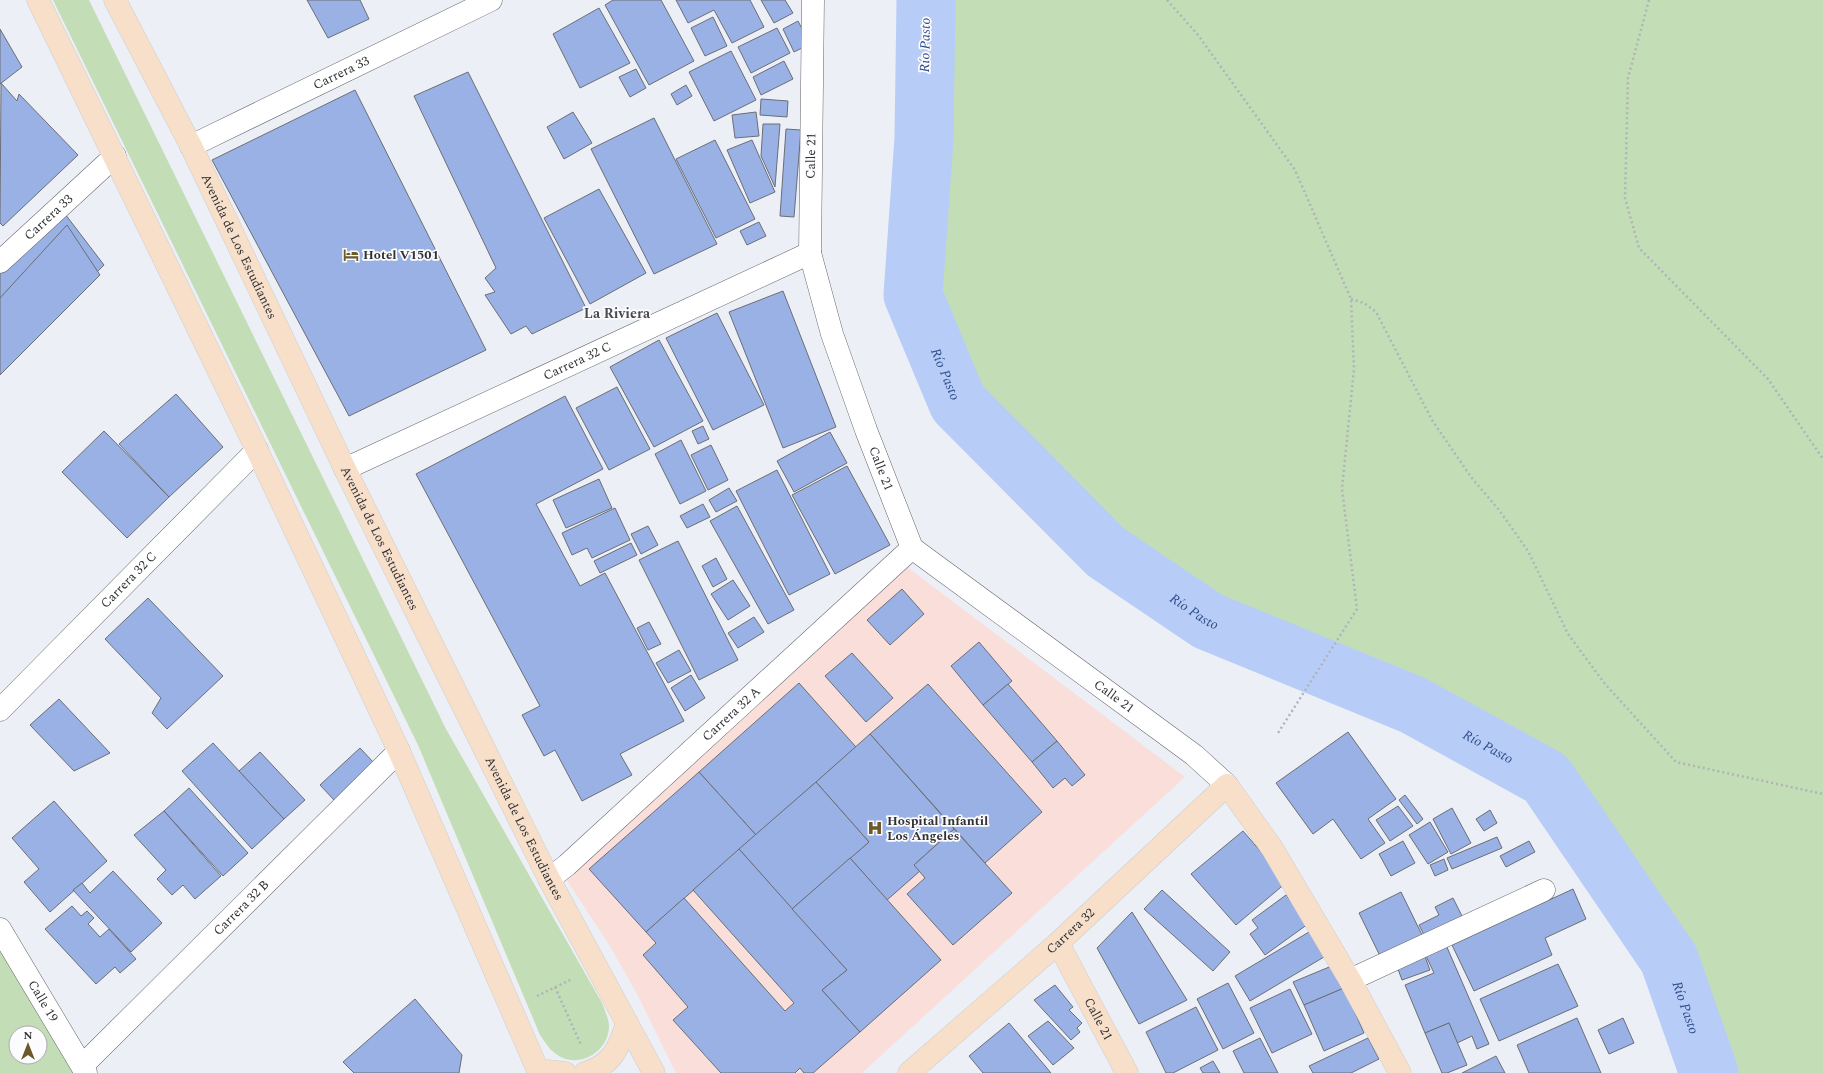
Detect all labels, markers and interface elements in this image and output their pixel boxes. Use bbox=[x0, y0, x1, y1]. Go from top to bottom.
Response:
water label: Río Pasto bbox=[914, 17, 936, 73]
street label: Carrera 33 bbox=[310, 51, 373, 95]
street label: Calle 21 bbox=[801, 133, 821, 179]
street label: Avenida de Los Estudiantes bbox=[196, 171, 282, 323]
street label: Carrera 33 bbox=[20, 189, 78, 245]
place label: Hotel V1501 bbox=[363, 245, 439, 265]
hotel icon: Hotel V1501 bbox=[342, 246, 360, 264]
district label: La Riviera bbox=[584, 303, 651, 324]
street label: Carrera 32 C bbox=[540, 337, 615, 386]
water label: Río Pasto bbox=[926, 345, 966, 403]
street label: Calle 21 bbox=[863, 443, 899, 493]
street label: Avenida de Los Estudiantes bbox=[335, 463, 424, 614]
street label: Carrera 32 C bbox=[96, 547, 161, 613]
water label: Río Pasto bbox=[1166, 588, 1222, 635]
street label: Calle 21 bbox=[1090, 675, 1138, 718]
street label: Carrera 32 A bbox=[698, 682, 765, 746]
water label: Río Pasto bbox=[1459, 724, 1517, 769]
street label: Avenida de Los Estudiantes bbox=[480, 753, 569, 904]
place label: Hospital Infantil Los Ángeles bbox=[887, 811, 988, 846]
hospital icon: Hospital Infantil Los Ángeles bbox=[866, 819, 884, 837]
street label: Carrera 32 B bbox=[209, 875, 274, 940]
street label: Carrera 32 bbox=[1042, 903, 1099, 959]
street label: Calle 19 bbox=[23, 976, 64, 1026]
water label: Río Pasto bbox=[1667, 978, 1705, 1037]
street label: Calle 21 bbox=[1079, 994, 1118, 1044]
north arrow bbox=[8, 1025, 48, 1065]
text: N bbox=[24, 1027, 33, 1044]

